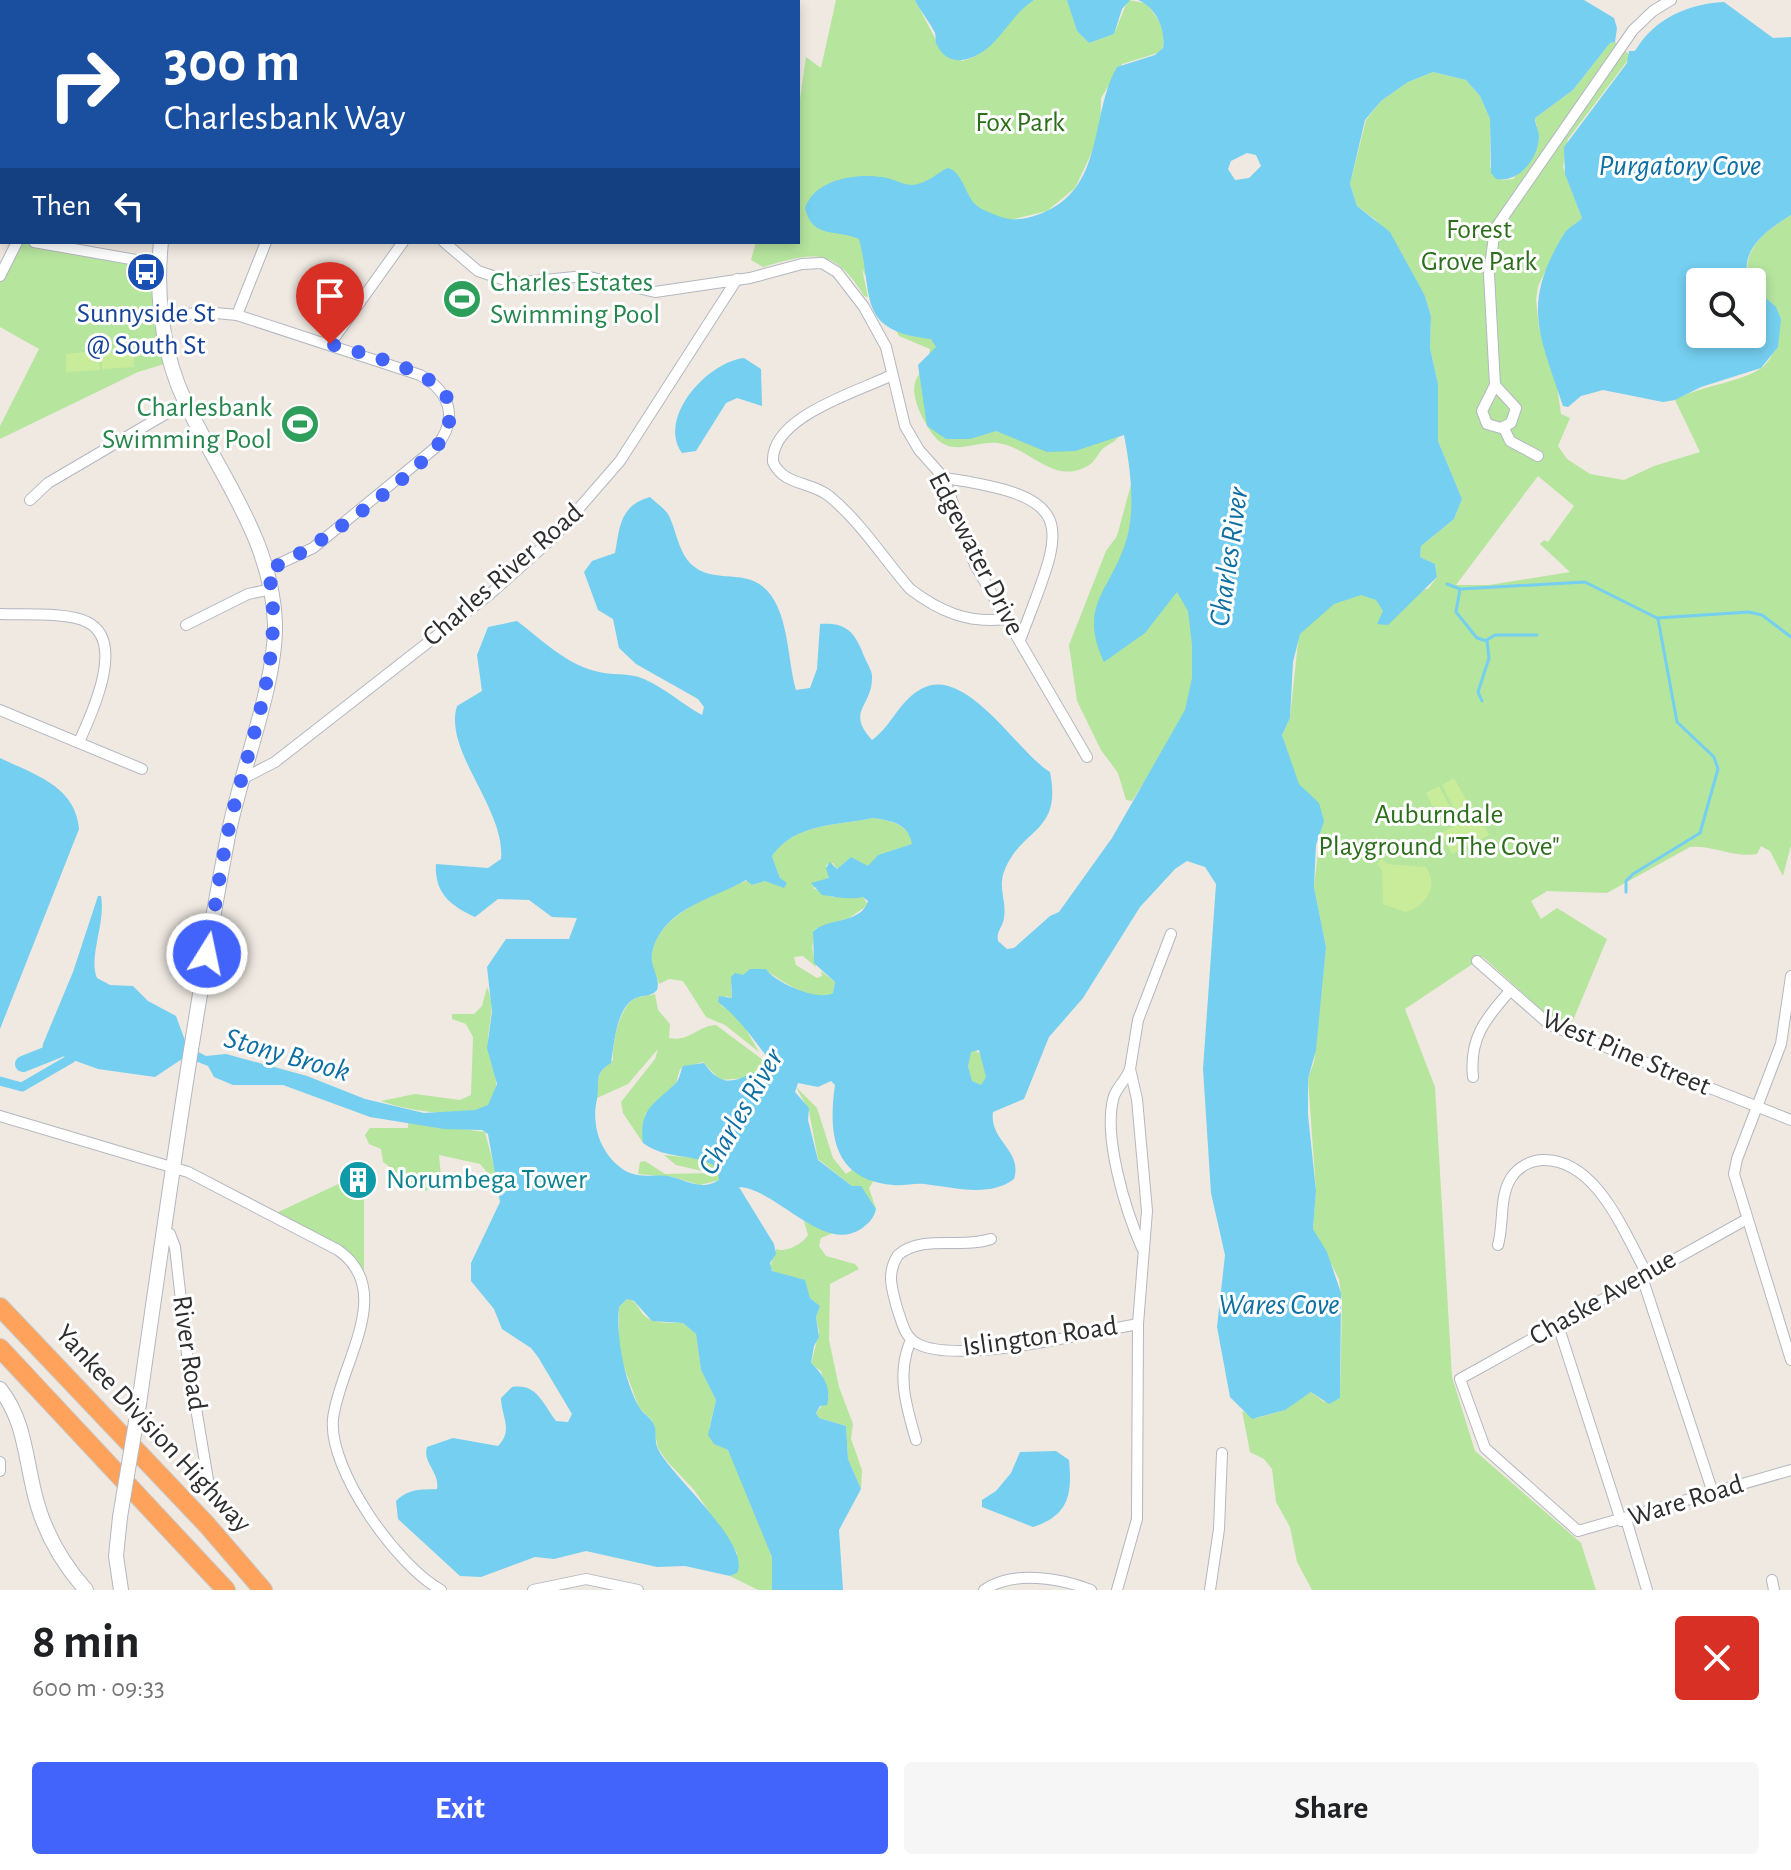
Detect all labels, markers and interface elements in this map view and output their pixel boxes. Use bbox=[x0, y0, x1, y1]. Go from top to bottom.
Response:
icon: right bbox=[32, 32, 136, 136]
text: 300 m bbox=[164, 35, 300, 91]
text: Charlesbank Way bbox=[164, 100, 406, 136]
park label: Fox Park bbox=[975, 109, 1065, 137]
water label: Purgatory Cove bbox=[1599, 151, 1761, 181]
icon: left bbox=[107, 184, 151, 228]
text: Then bbox=[32, 191, 91, 221]
park label: Forest Grove Park bbox=[1421, 216, 1537, 276]
bus stop icon: Sunnyside St @ South St bbox=[125, 251, 167, 293]
pin bbox=[296, 262, 364, 344]
map controls bbox=[1686, 268, 1766, 348]
button: search bbox=[1686, 268, 1766, 348]
place label: Charles Estates Swimming Pool bbox=[490, 269, 660, 329]
icon: arrive bbox=[308, 274, 352, 318]
sports icon: Charles Estates Swimming Pool bbox=[441, 278, 483, 320]
place label: Sunnyside St @ South St bbox=[77, 300, 215, 360]
place label: Charlesbank Swimming Pool bbox=[102, 394, 272, 454]
sports icon: Charlesbank Swimming Pool bbox=[279, 403, 321, 445]
street label: Edgewater Drive bbox=[923, 468, 1029, 640]
water label: Charles River bbox=[1204, 484, 1254, 628]
street label: Charles River Road bbox=[418, 498, 588, 652]
park label: Auburndale Playground "The Cove" bbox=[1318, 801, 1560, 861]
position arrow bbox=[165, 912, 249, 996]
street label: West Pine Street bbox=[1538, 1005, 1714, 1101]
water label: Stony Brook bbox=[221, 1023, 353, 1087]
water label: Charles River bbox=[693, 1043, 790, 1180]
building icon: Norumbega Tower bbox=[337, 1159, 379, 1201]
place label: Norumbega Tower bbox=[386, 1166, 587, 1194]
street label: Chaske Avenue bbox=[1525, 1245, 1681, 1351]
water label: Wares Cove bbox=[1218, 1290, 1340, 1320]
street label: River Road bbox=[167, 1294, 211, 1412]
street label: Islington Road bbox=[961, 1312, 1119, 1362]
street label: Yankee Division Highway bbox=[50, 1320, 256, 1538]
street label: Ware Road bbox=[1625, 1470, 1747, 1532]
button: close bbox=[1675, 1616, 1759, 1700]
text: 8 min bbox=[32, 1619, 140, 1667]
text: 600 m · 09:33 bbox=[32, 1675, 165, 1701]
button: Exit bbox=[32, 1762, 888, 1854]
button: Share bbox=[904, 1762, 1759, 1854]

